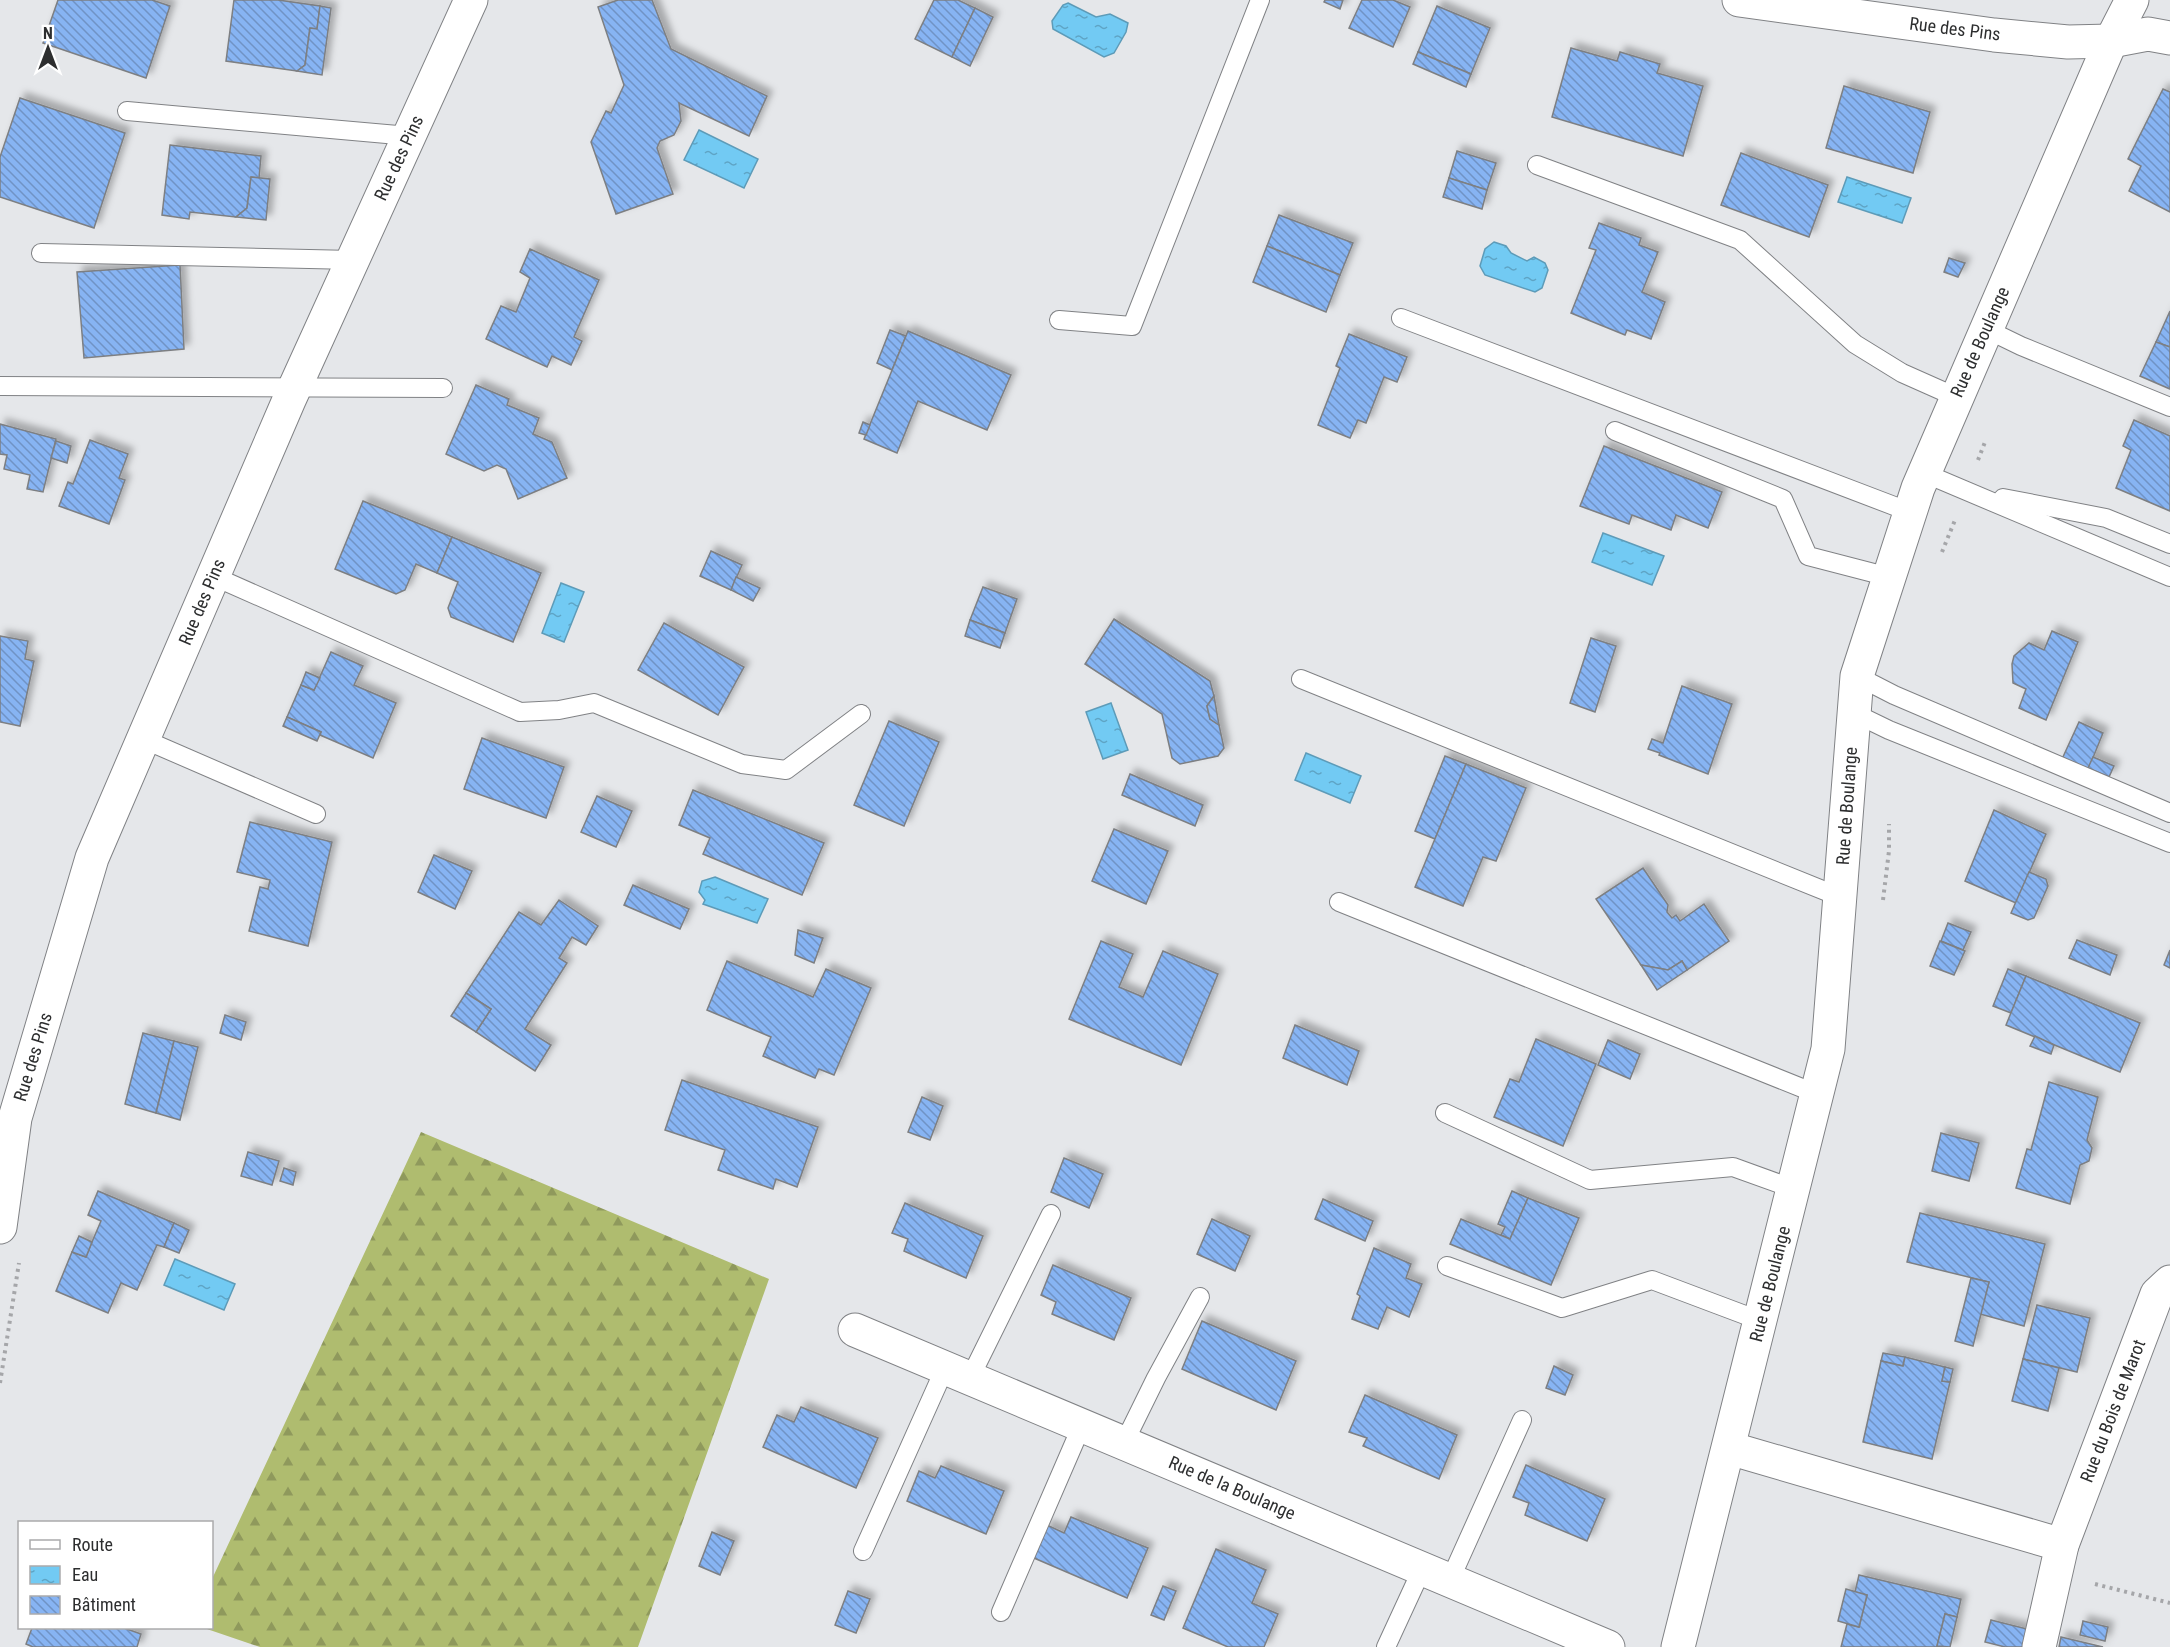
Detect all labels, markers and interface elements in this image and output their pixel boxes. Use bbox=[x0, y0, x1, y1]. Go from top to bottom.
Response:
street label: Rue des Pins bbox=[1908, 13, 2002, 45]
north arrow bbox=[18, 18, 78, 78]
text: N bbox=[43, 24, 53, 43]
street label: Rue des Pins bbox=[370, 112, 427, 204]
street label: Rue de Boulange bbox=[1946, 283, 2013, 400]
street label: Rue des Pins bbox=[174, 556, 229, 648]
street label: Rue de Boulange bbox=[1832, 746, 1861, 866]
street label: Rue des Pins bbox=[9, 1010, 56, 1104]
street label: Rue de Boulange bbox=[1745, 1224, 1794, 1344]
street label: Rue du Bois de Marot bbox=[2076, 1336, 2149, 1485]
street label: Rue de la Boulange bbox=[1166, 1451, 1299, 1524]
legend bbox=[18, 1521, 213, 1629]
text: Route bbox=[72, 1534, 113, 1555]
text: Eau bbox=[72, 1564, 98, 1585]
text: Bâtiment bbox=[72, 1594, 136, 1615]

